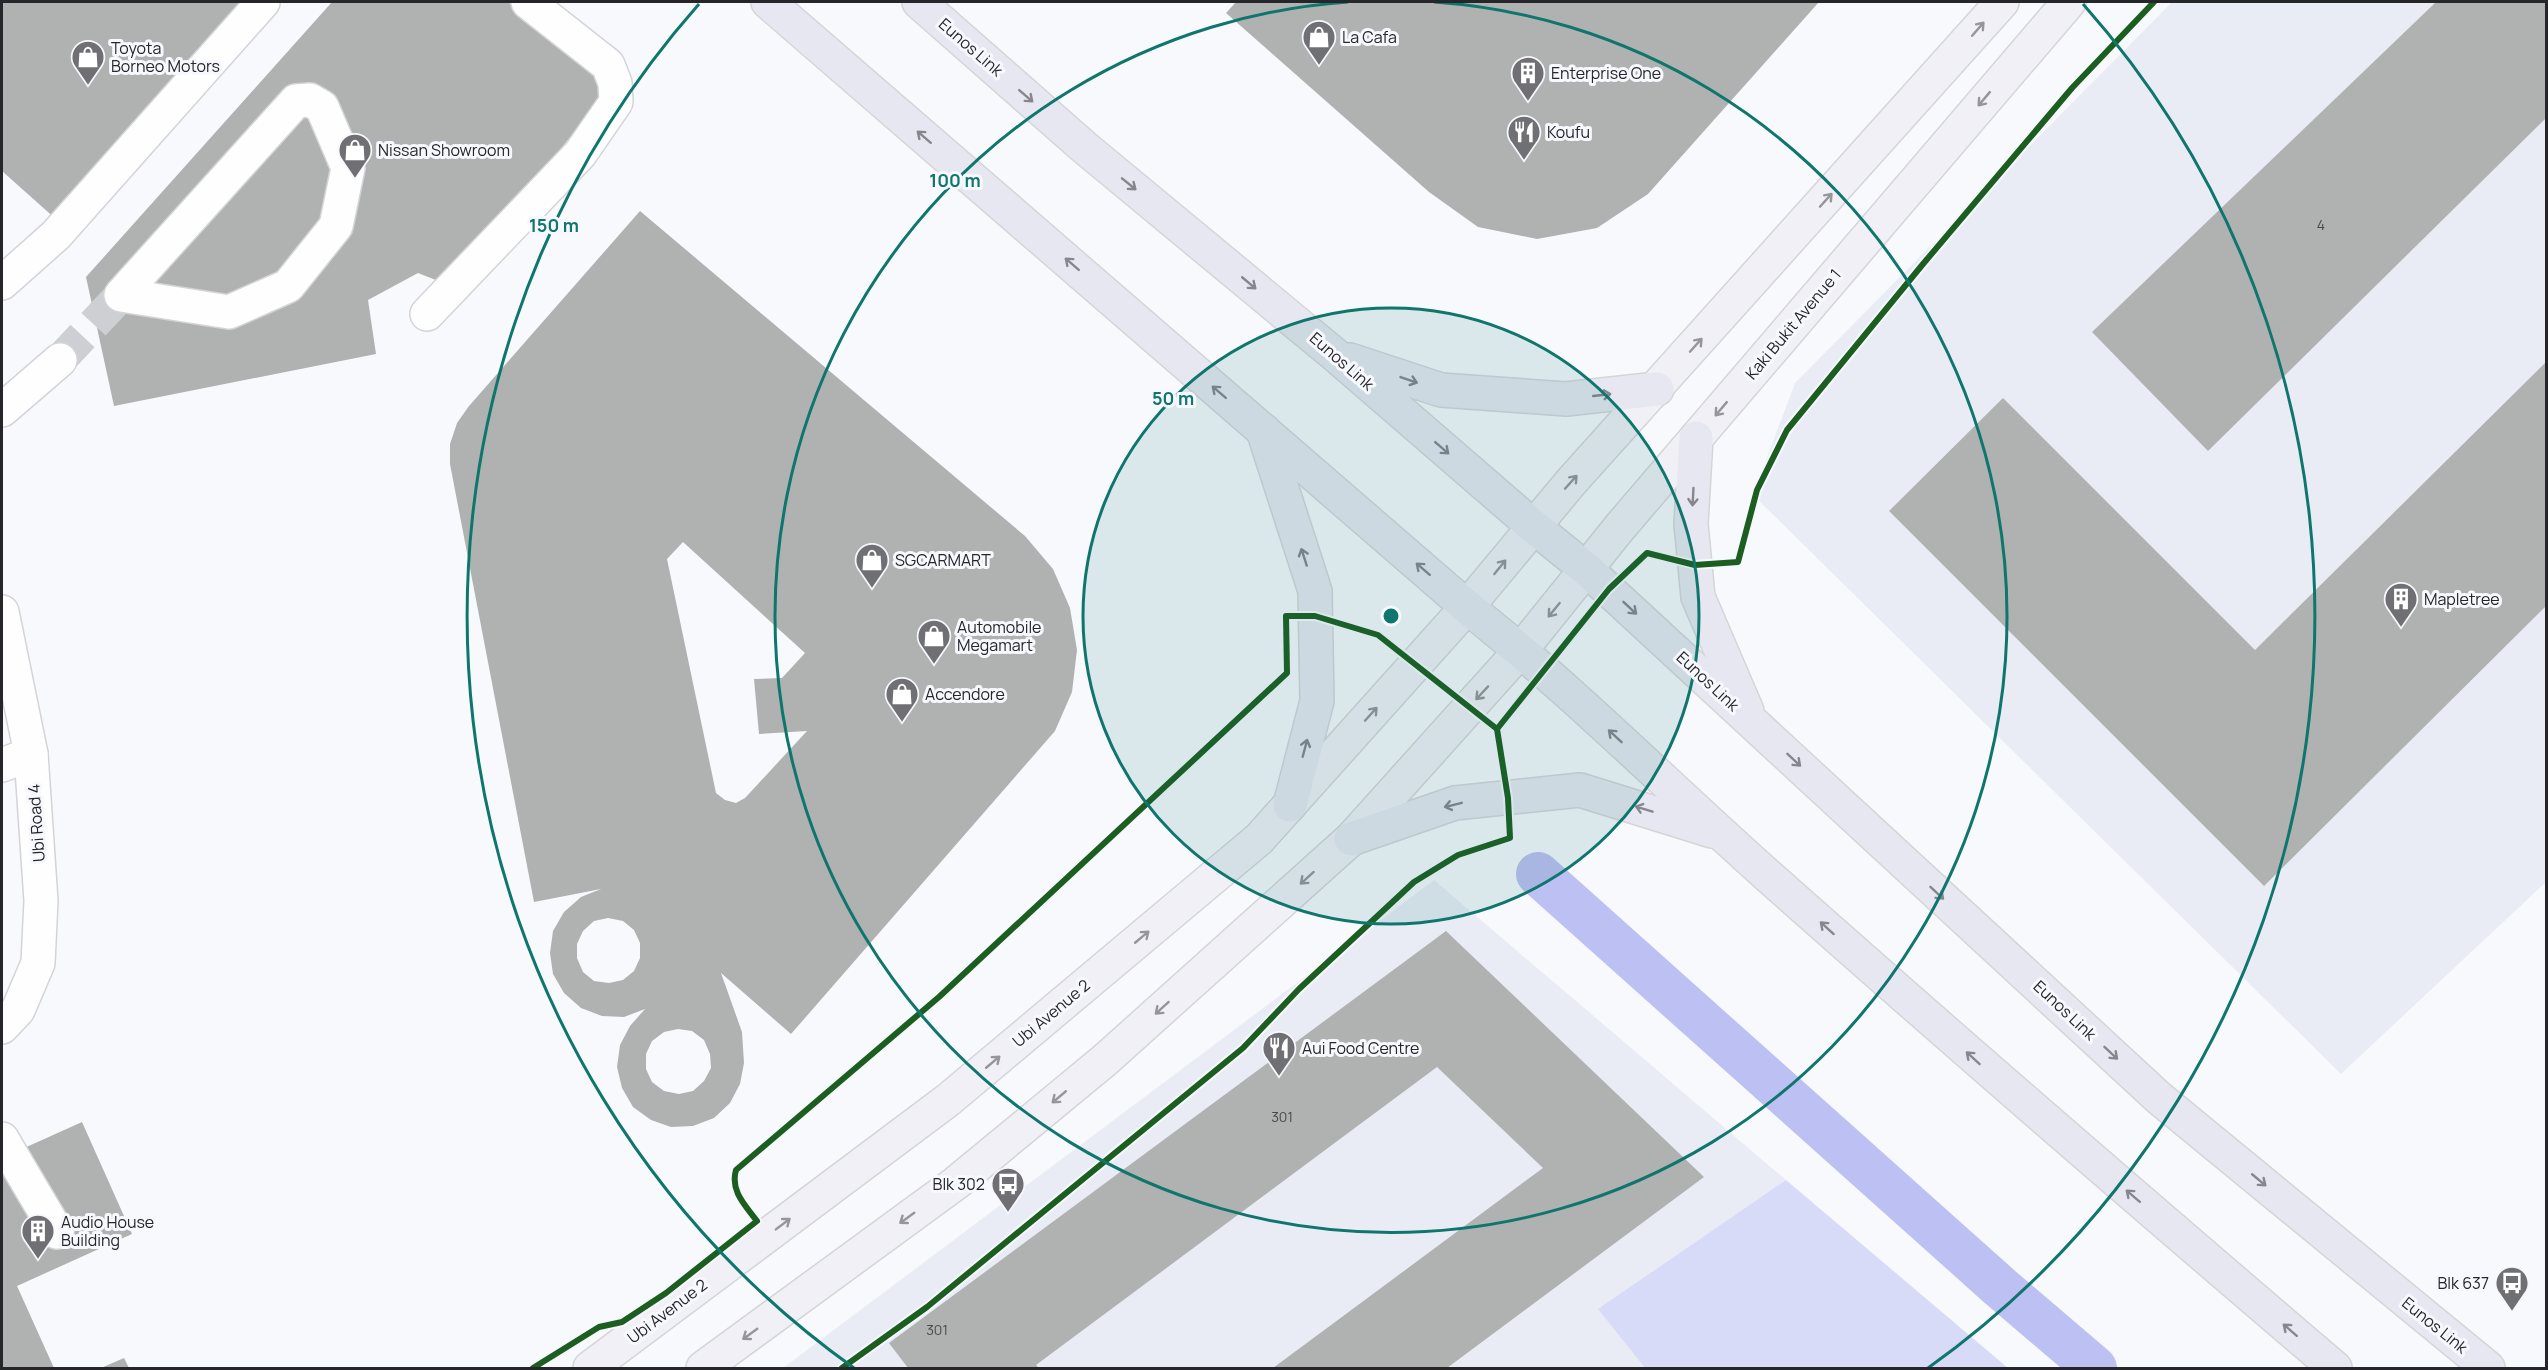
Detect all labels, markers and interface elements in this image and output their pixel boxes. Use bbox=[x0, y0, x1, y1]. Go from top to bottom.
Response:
street label: Eunos Link bbox=[934, 13, 1009, 82]
shop icon: La Cafa bbox=[1301, 19, 1337, 66]
one-way arrow bbox=[1971, 22, 1985, 37]
place label: La Cafa bbox=[1342, 26, 1397, 48]
place label: Toyota Borneo Motors bbox=[111, 37, 220, 77]
shop icon: Toyota Borneo Motors bbox=[70, 39, 106, 86]
building icon: Enterprise One bbox=[1510, 55, 1546, 102]
place label: Enterprise One bbox=[1551, 62, 1661, 84]
one-way arrow bbox=[1018, 89, 1033, 103]
one-way arrow bbox=[1977, 91, 1990, 107]
restaurant icon: Koufu bbox=[1506, 114, 1542, 161]
place label: Koufu bbox=[1547, 121, 1590, 143]
one-way arrow bbox=[916, 130, 932, 143]
shop icon: Nissan Showroom bbox=[337, 132, 373, 179]
place label: Nissan Showroom bbox=[378, 139, 510, 161]
text: 100 m bbox=[929, 168, 981, 192]
one-way arrow bbox=[1121, 177, 1137, 190]
one-way arrow bbox=[1819, 193, 1833, 208]
text: 150 m bbox=[529, 213, 579, 237]
house number: 4 bbox=[2317, 215, 2325, 234]
one-way arrow bbox=[1065, 257, 1080, 271]
street label: Kaki Bukit Avenue 1 bbox=[1740, 264, 1846, 384]
one-way arrow bbox=[1241, 276, 1257, 289]
street label: Eunos Link bbox=[1305, 327, 1380, 396]
one-way arrow bbox=[1689, 338, 1703, 353]
one-way arrow bbox=[1399, 375, 1418, 386]
one-way arrow bbox=[1212, 385, 1227, 399]
text: 50 m bbox=[1152, 386, 1194, 410]
one-way arrow bbox=[1592, 389, 1612, 400]
one-way arrow bbox=[1714, 401, 1728, 416]
one-way arrow bbox=[1434, 441, 1450, 454]
one-way arrow bbox=[1564, 475, 1578, 490]
one-way arrow bbox=[1687, 486, 1698, 506]
shop icon: SGCARMART bbox=[854, 542, 890, 589]
one-way arrow bbox=[1298, 548, 1309, 567]
place label: SGCARMART bbox=[895, 549, 991, 571]
one-way arrow bbox=[1493, 559, 1506, 575]
one-way arrow bbox=[1416, 562, 1431, 576]
building icon: Mapletree bbox=[2383, 581, 2419, 628]
place label: Mapletree bbox=[2424, 588, 2500, 610]
one-way arrow bbox=[1547, 601, 1560, 617]
one-way arrow bbox=[1622, 601, 1637, 615]
centre of rings bbox=[1381, 606, 1401, 626]
place label: Automobile Megamart bbox=[957, 616, 1041, 656]
shop icon: Automobile Megamart bbox=[916, 618, 952, 665]
street label: Eunos Link bbox=[1672, 646, 1745, 717]
shop icon: Accendore bbox=[884, 676, 920, 723]
place label: Accendore bbox=[925, 683, 1005, 705]
one-way arrow bbox=[1475, 685, 1489, 700]
one-way arrow bbox=[1364, 707, 1378, 722]
one-way arrow bbox=[1608, 729, 1623, 743]
one-way arrow bbox=[1299, 739, 1311, 758]
one-way arrow bbox=[1786, 753, 1801, 767]
street label: Ubi Road 4 bbox=[22, 783, 50, 863]
one-way arrow bbox=[1444, 799, 1463, 811]
one-way arrow bbox=[1635, 803, 1654, 814]
one-way arrow bbox=[1300, 871, 1315, 885]
one-way arrow bbox=[1929, 885, 1944, 899]
one-way arrow bbox=[1820, 921, 1835, 935]
one-way arrow bbox=[1134, 930, 1149, 944]
street label: Ubi Avenue 2 bbox=[1008, 974, 1094, 1052]
street label: Eunos Link bbox=[2029, 975, 2102, 1046]
one-way arrow bbox=[1155, 1001, 1170, 1015]
restaurant icon: Aui Food Centre bbox=[1261, 1030, 1297, 1077]
place label: Aui Food Centre bbox=[1302, 1037, 1419, 1059]
one-way arrow bbox=[2104, 1046, 2119, 1061]
one-way arrow bbox=[1965, 1051, 1981, 1064]
one-way arrow bbox=[985, 1055, 1000, 1069]
one-way arrow bbox=[1052, 1090, 1068, 1103]
house number: 301 bbox=[1271, 1107, 1293, 1126]
bus stop icon: Blk 302 bbox=[990, 1166, 1026, 1213]
place label: Blk 302 bbox=[933, 1173, 985, 1195]
one-way arrow bbox=[2251, 1174, 2267, 1187]
one-way arrow bbox=[2126, 1189, 2141, 1203]
place label: Audio House Building bbox=[61, 1211, 154, 1251]
one-way arrow bbox=[900, 1212, 916, 1225]
building icon: Audio House Building bbox=[20, 1213, 56, 1260]
one-way arrow bbox=[774, 1218, 790, 1230]
bus stop icon: Blk 637 bbox=[2494, 1265, 2530, 1312]
place label: Blk 637 bbox=[2438, 1272, 2489, 1294]
street label: Ubi Avenue 2 bbox=[623, 1274, 711, 1348]
street label: Eunos Link bbox=[2398, 1292, 2473, 1359]
house number: 301 bbox=[926, 1320, 948, 1339]
one-way arrow bbox=[2282, 1324, 2298, 1337]
one-way arrow bbox=[742, 1328, 758, 1340]

